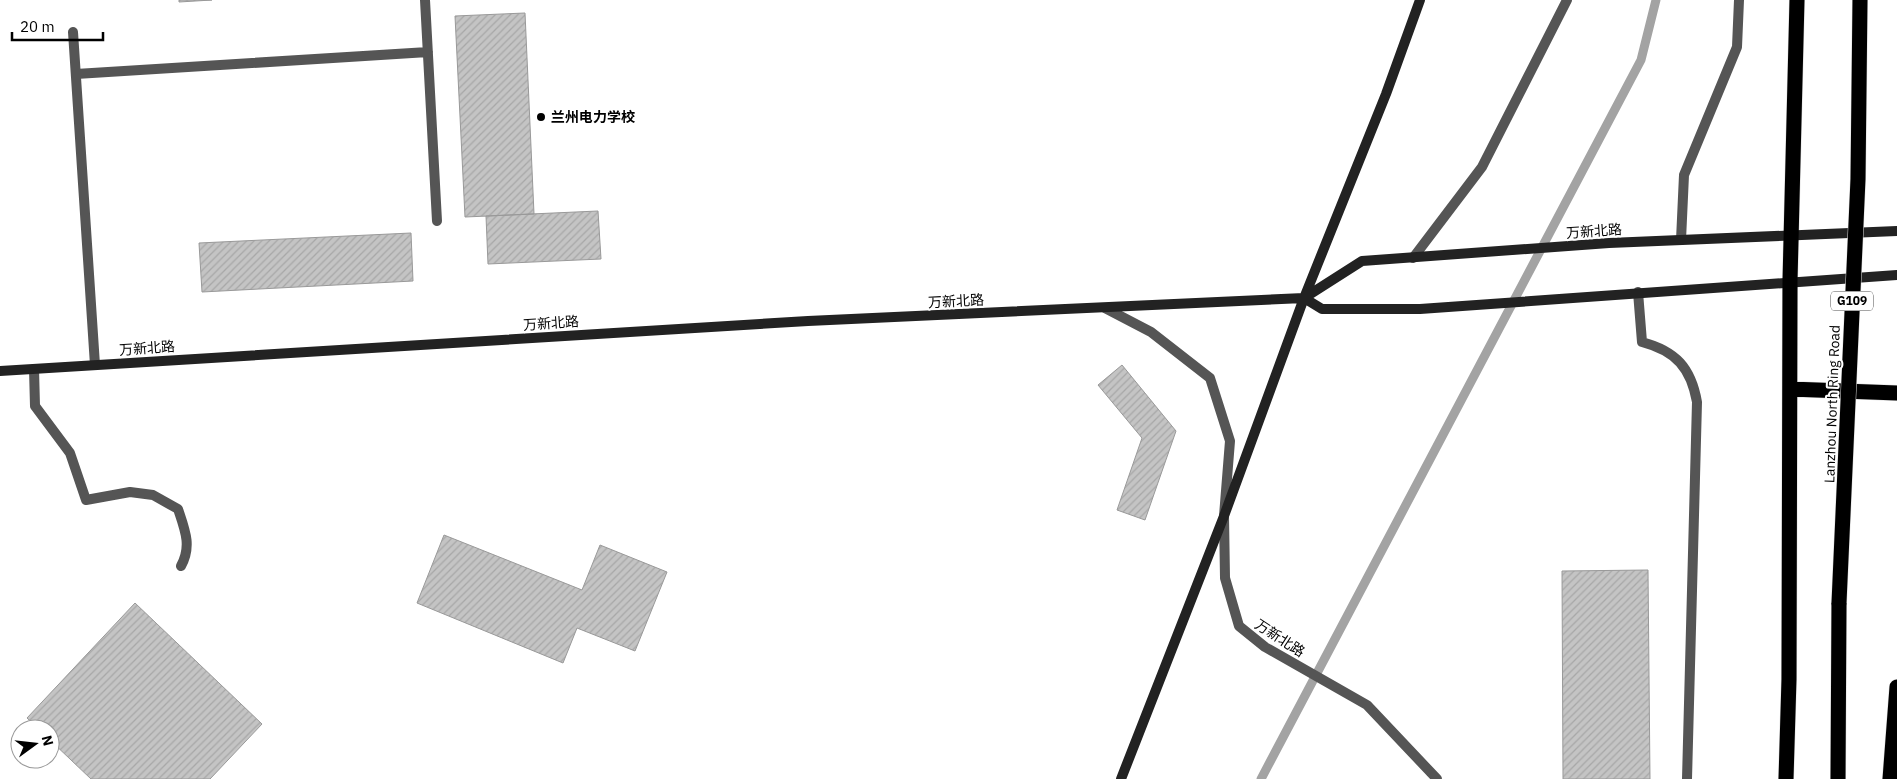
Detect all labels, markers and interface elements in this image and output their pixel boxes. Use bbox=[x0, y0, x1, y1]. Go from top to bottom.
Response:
scale bar bbox=[12, 10, 104, 42]
text: 20 m bbox=[20, 17, 55, 36]
place label: 兰州电力学校 bbox=[551, 108, 635, 126]
marker: 兰州电力学校 bbox=[535, 111, 547, 123]
street label: 万新北路 bbox=[1565, 220, 1623, 242]
street label: 万新北路 bbox=[928, 291, 984, 311]
road number: G109 bbox=[1831, 292, 1873, 310]
street label: 万新北路 bbox=[522, 312, 580, 334]
street label: Lanzhou North Ring Road bbox=[1820, 325, 1844, 483]
street label: 万新北路 bbox=[118, 337, 176, 359]
street label: 万新北路 bbox=[1252, 615, 1308, 661]
north arrow bbox=[10, 719, 60, 769]
text: N bbox=[38, 733, 58, 748]

